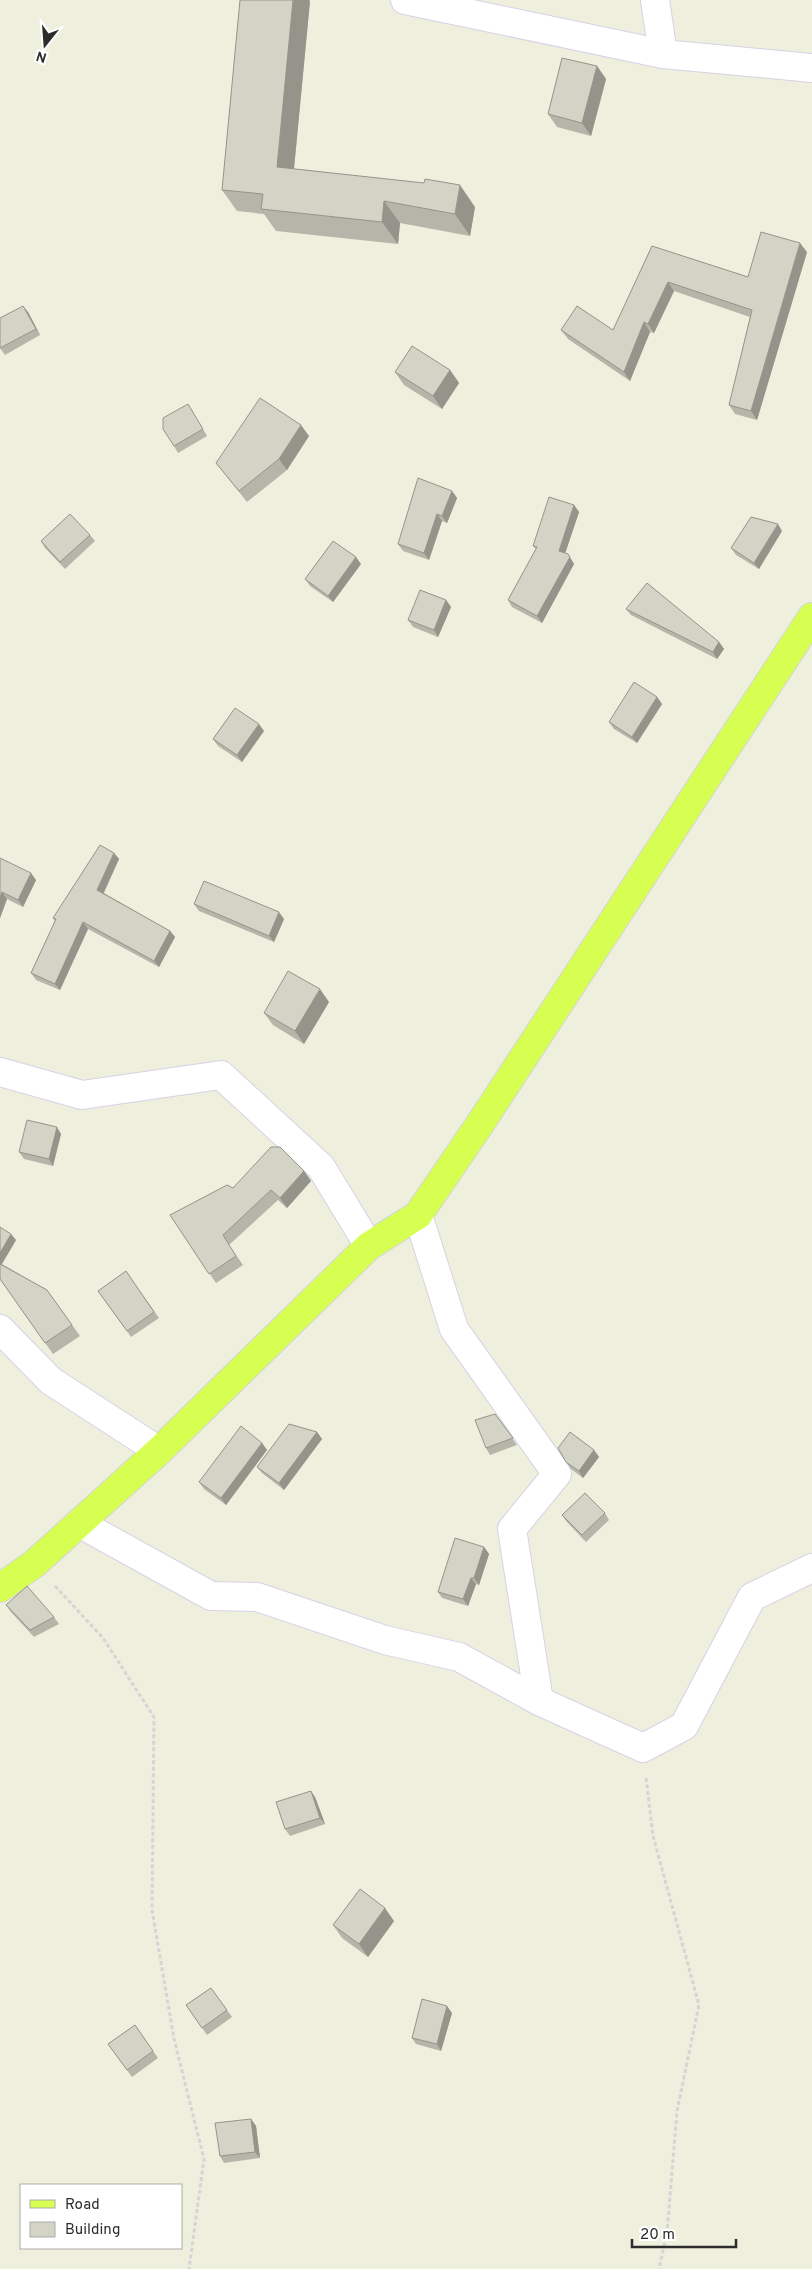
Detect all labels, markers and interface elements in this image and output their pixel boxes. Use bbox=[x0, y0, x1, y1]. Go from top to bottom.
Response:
north arrow bbox=[20, 20, 70, 70]
text: N bbox=[34, 46, 49, 66]
legend bbox=[20, 2184, 182, 2249]
text: Road bbox=[65, 2196, 100, 2215]
scale bar bbox=[632, 2216, 736, 2248]
text: Building bbox=[65, 2221, 120, 2240]
text: 20 m bbox=[640, 2226, 675, 2245]

